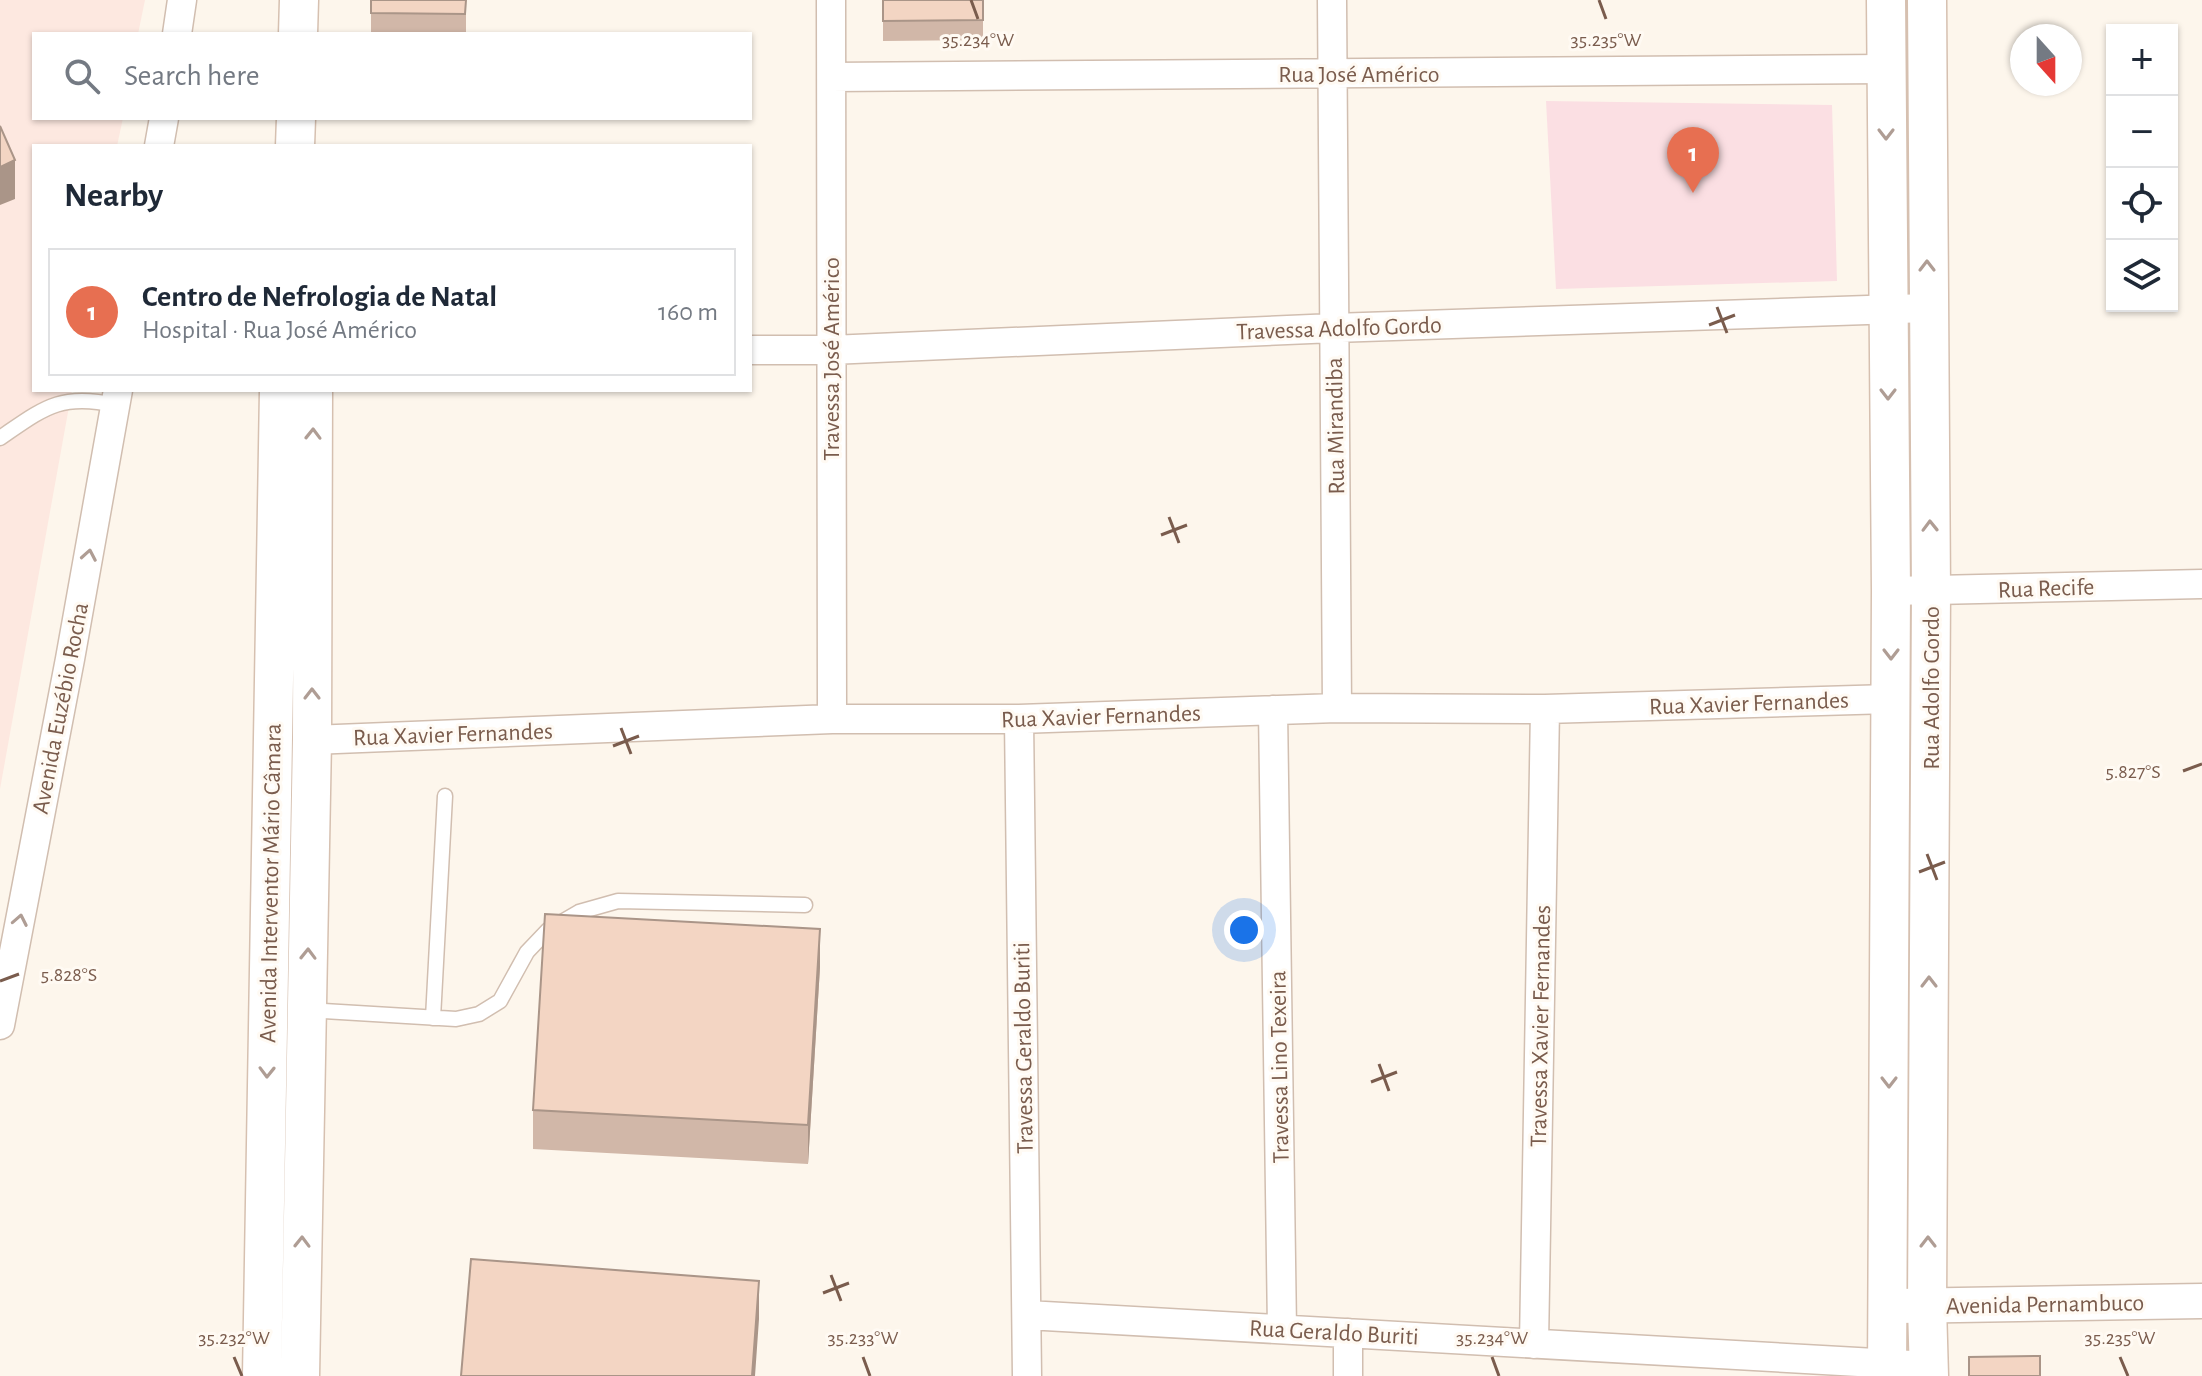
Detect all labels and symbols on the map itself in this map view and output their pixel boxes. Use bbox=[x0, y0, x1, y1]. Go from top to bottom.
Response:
north arrow bbox=[2010, 24, 2082, 96]
text: 35.234°W bbox=[942, 30, 1014, 50]
text: 35.235°W bbox=[1571, 30, 1642, 50]
street label: Rua José Américo bbox=[1278, 63, 1440, 87]
pin: 1 bbox=[1667, 127, 1719, 193]
one-way arrow bbox=[1878, 128, 1895, 141]
street label: Travessa José Américo bbox=[820, 257, 844, 461]
one-way arrow bbox=[1918, 259, 1936, 272]
street label: Travessa Adolfo Gordo bbox=[1236, 313, 1442, 345]
street label: Rua Mirandiba bbox=[1323, 357, 1349, 495]
one-way arrow bbox=[1880, 388, 1897, 401]
one-way arrow bbox=[304, 427, 322, 440]
one-way arrow bbox=[1922, 519, 1939, 532]
one-way arrow bbox=[79, 548, 96, 562]
street label: Rua Recife bbox=[1997, 575, 2095, 603]
street label: Avenida Euzébio Rocha bbox=[29, 600, 93, 816]
street label: Rua Adolfo Gordo bbox=[1920, 606, 1944, 770]
one-way arrow bbox=[1882, 648, 1899, 661]
one-way arrow bbox=[303, 687, 321, 700]
street label: Rua Xavier Fernandes bbox=[1649, 689, 1849, 719]
street label: Rua Xavier Fernandes bbox=[1001, 702, 1201, 732]
street label: Rua Xavier Fernandes bbox=[353, 720, 553, 750]
street label: Avenida Interventor Mário Câmara bbox=[256, 723, 286, 1043]
text: 5.827°S bbox=[2105, 762, 2161, 782]
street label: Travessa Xavier Fernandes bbox=[1527, 905, 1555, 1147]
your location bbox=[1224, 910, 1264, 950]
one-way arrow bbox=[11, 914, 28, 928]
street label: Travessa Geraldo Buriti bbox=[1010, 942, 1038, 1154]
one-way arrow bbox=[299, 947, 317, 960]
text: 5.828°S bbox=[41, 965, 97, 985]
street label: Travessa Lino Texeira bbox=[1266, 970, 1294, 1164]
one-way arrow bbox=[1920, 975, 1938, 988]
one-way arrow bbox=[258, 1066, 275, 1079]
one-way arrow bbox=[1880, 1076, 1898, 1089]
one-way arrow bbox=[293, 1235, 311, 1248]
one-way arrow bbox=[1919, 1235, 1936, 1248]
street label: Avenida Pernambuco bbox=[1946, 1291, 2144, 1319]
street label: Rua Geraldo Buriti bbox=[1249, 1317, 1419, 1349]
text: 35.232°W bbox=[198, 1328, 270, 1348]
text: 35.233°W bbox=[828, 1328, 899, 1348]
text: 35.234°W bbox=[1456, 1328, 1528, 1348]
text: 35.235°W bbox=[2085, 1328, 2156, 1348]

